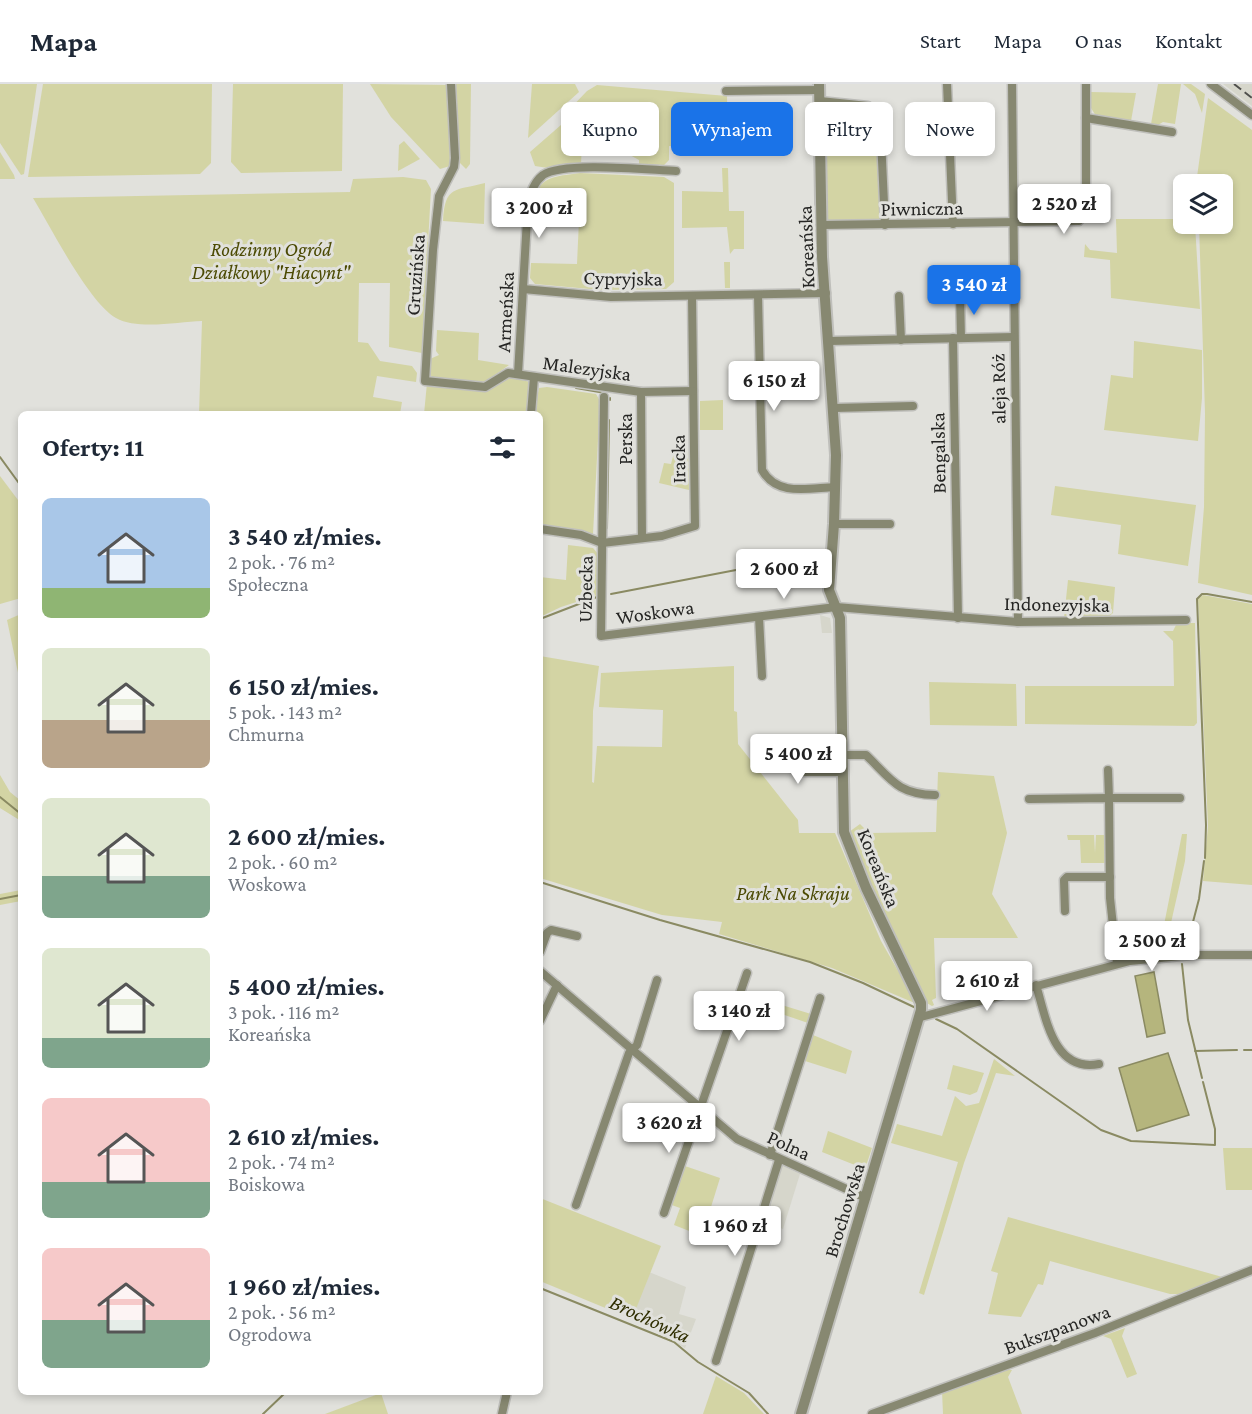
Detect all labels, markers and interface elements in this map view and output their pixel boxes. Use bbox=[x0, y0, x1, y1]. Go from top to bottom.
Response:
text: Mapa bbox=[30, 26, 97, 57]
text: Start bbox=[920, 29, 961, 53]
text: Mapa bbox=[994, 29, 1042, 53]
text: O nas bbox=[1075, 29, 1122, 53]
text: Kontakt bbox=[1155, 29, 1222, 53]
chip: Kupno bbox=[561, 102, 659, 156]
chip: Wynajem bbox=[671, 102, 793, 156]
chip: Filtry bbox=[805, 102, 893, 156]
chip: Nowe bbox=[905, 102, 995, 156]
map controls bbox=[1173, 174, 1233, 234]
button: layers bbox=[1173, 174, 1233, 234]
pin: 2 520 zł bbox=[1002, 184, 1126, 235]
pin: 3 200 zł bbox=[477, 188, 601, 239]
text: 2 520 zł bbox=[1032, 192, 1096, 214]
text: 3 200 zł bbox=[506, 196, 572, 218]
street label: Piwniczna bbox=[880, 196, 964, 220]
street label: Koreańska bbox=[794, 205, 818, 289]
street label: Gruzińska bbox=[401, 234, 429, 316]
park label: Rodzinny Ogród Działkowy "Hiacynt" bbox=[192, 238, 351, 284]
pin: 3 540 zł bbox=[912, 265, 1036, 316]
street label: Cypryjska bbox=[583, 266, 663, 291]
street label: Armeńska bbox=[492, 271, 518, 353]
text: 3 540 zł bbox=[941, 273, 1007, 295]
street label: Malezyjska bbox=[541, 351, 633, 386]
street label: aleja Róż bbox=[986, 354, 1011, 424]
pin: 6 150 zł bbox=[712, 361, 836, 412]
text: 6 150 zł bbox=[742, 369, 806, 391]
street label: Bengalska bbox=[926, 412, 951, 494]
street label: Perska bbox=[614, 413, 636, 465]
icon: filters bbox=[486, 431, 519, 464]
text: Oferty: 11 bbox=[42, 433, 144, 462]
street label: Iracka bbox=[667, 434, 689, 484]
icon: home bbox=[90, 522, 162, 594]
text: 3 540 zł/mies. bbox=[228, 522, 382, 551]
pin: 2 600 zł bbox=[722, 549, 846, 600]
text: 2 pok. · 76 m² bbox=[228, 551, 335, 573]
street label: Uzbecka bbox=[573, 555, 597, 623]
text: 2 600 zł bbox=[750, 557, 818, 579]
text: Społeczna bbox=[228, 573, 309, 595]
street label: Indonezyjska bbox=[1004, 592, 1110, 617]
street label: Woskowa bbox=[615, 596, 695, 628]
icon: home bbox=[90, 672, 162, 744]
text: 6 150 zł/mies. bbox=[228, 672, 379, 701]
text: 5 pok. · 143 m² bbox=[228, 701, 342, 723]
text: Chmurna bbox=[228, 723, 304, 745]
pin: 5 400 zł bbox=[736, 734, 860, 785]
text: 5 400 zł bbox=[764, 742, 832, 764]
icon: home bbox=[90, 822, 162, 894]
text: 2 600 zł/mies. bbox=[228, 822, 386, 851]
street label: Koreańska bbox=[853, 825, 905, 911]
text: 2 pok. · 60 m² bbox=[228, 851, 337, 873]
text: Woskowa bbox=[228, 873, 306, 895]
park label: Park Na Skraju bbox=[736, 882, 850, 905]
pin: 2 500 zł bbox=[1090, 921, 1214, 972]
text: 2 500 zł bbox=[1119, 929, 1185, 951]
pin: 2 610 zł bbox=[925, 961, 1049, 1012]
text: 2 610 zł bbox=[955, 969, 1019, 991]
icon: home bbox=[90, 972, 162, 1044]
text: 5 400 zł/mies. bbox=[228, 972, 385, 1001]
pin: 3 140 zł bbox=[677, 991, 801, 1042]
text: 3 140 zł bbox=[708, 999, 770, 1021]
text: 3 pok. · 116 m² bbox=[228, 1001, 339, 1023]
text: Koreańska bbox=[228, 1023, 311, 1045]
pin: 3 620 zł bbox=[607, 1103, 731, 1154]
text: 3 620 zł bbox=[636, 1111, 702, 1133]
icon: home bbox=[90, 1122, 162, 1194]
text: 2 610 zł/mies. bbox=[228, 1122, 379, 1151]
street label: Polna bbox=[764, 1126, 814, 1164]
text: 2 pok. · 74 m² bbox=[228, 1151, 335, 1173]
street label: Brochowska bbox=[819, 1160, 869, 1260]
text: Boiskowa bbox=[228, 1173, 305, 1195]
pin: 1 960 zł bbox=[673, 1206, 797, 1257]
text: 1 960 zł bbox=[703, 1214, 767, 1236]
icon: home bbox=[90, 1272, 162, 1344]
text: 1 960 zł/mies. bbox=[228, 1272, 380, 1301]
water label: Brochówka bbox=[606, 1290, 694, 1348]
street label: Bukszpanowa bbox=[1001, 1300, 1114, 1359]
text: 2 pok. · 56 m² bbox=[228, 1301, 336, 1323]
text: Ogrodowa bbox=[228, 1323, 312, 1345]

